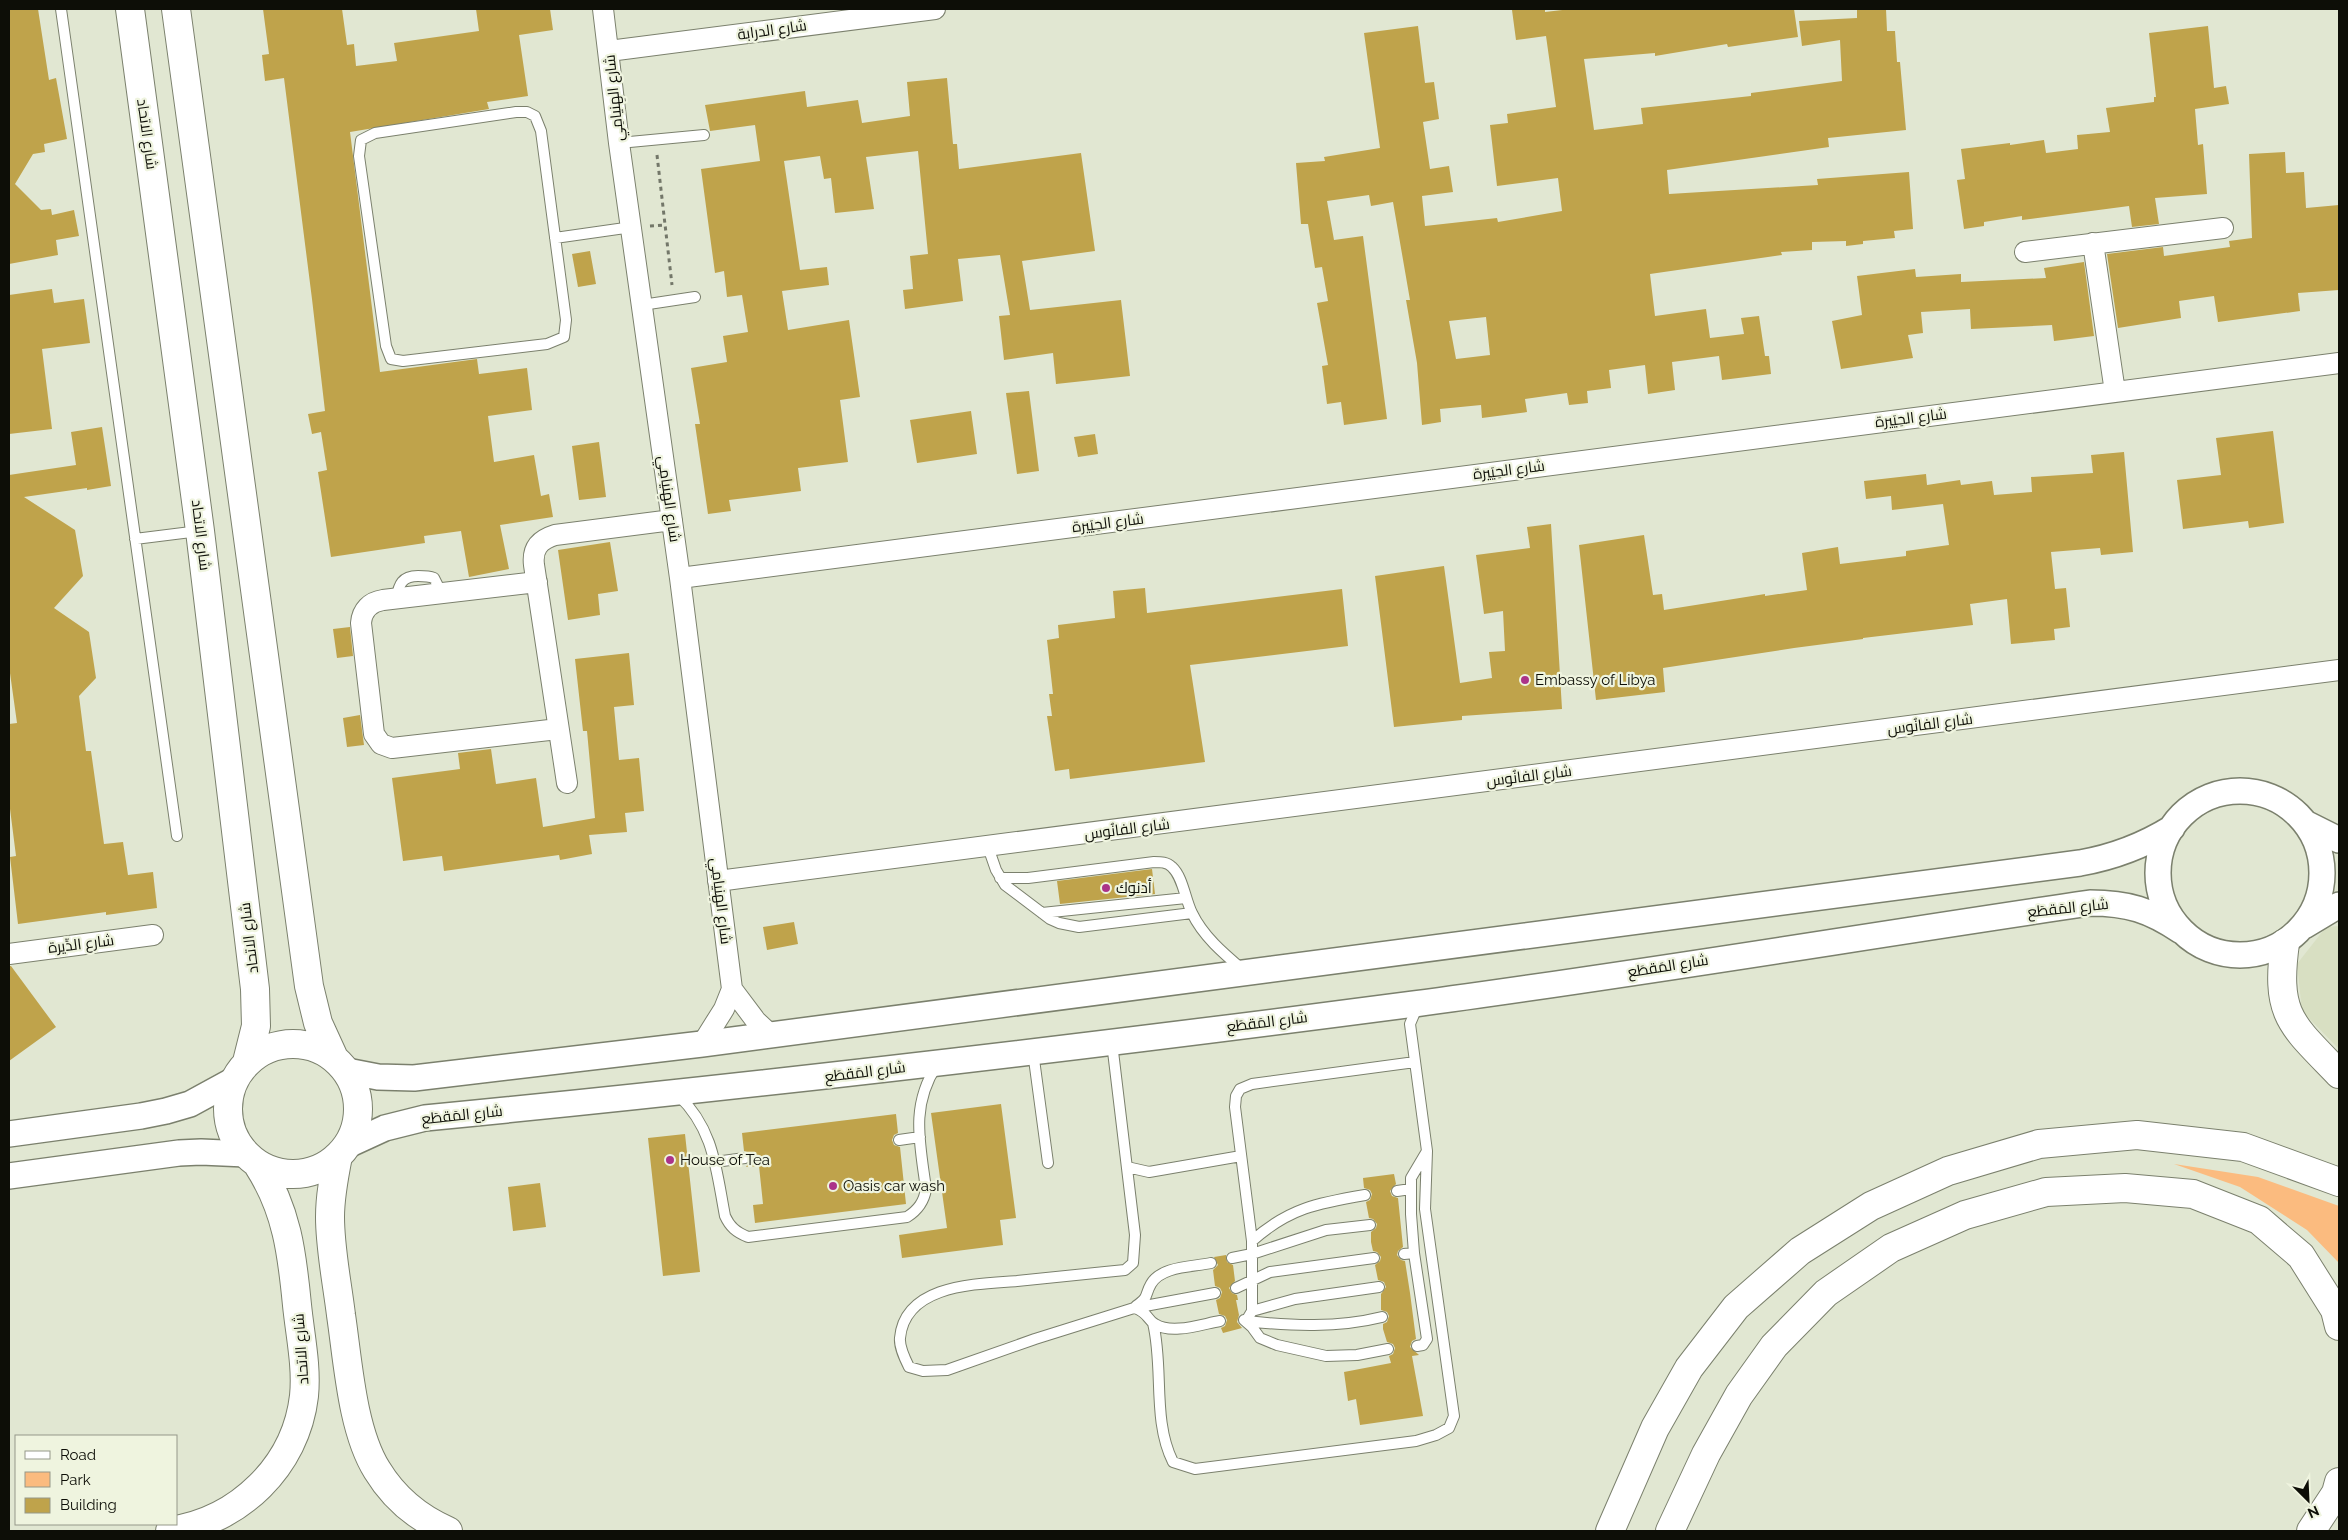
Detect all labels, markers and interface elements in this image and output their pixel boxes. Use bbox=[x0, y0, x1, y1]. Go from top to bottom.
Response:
street label: شارع الدرابة bbox=[736, 16, 808, 46]
street label: شارع الهِنيامِي bbox=[600, 53, 630, 142]
street label: شارع الاتحاد bbox=[131, 97, 161, 171]
street label: شارع الحِيَيرة bbox=[1874, 405, 1948, 433]
street label: شارع الهِنيامِي bbox=[651, 455, 684, 544]
street label: شارع الحِيَيرة bbox=[1472, 457, 1546, 485]
street label: شارع الاتحاد bbox=[186, 499, 214, 572]
street label: شارع الحِيَيرة bbox=[1071, 510, 1145, 538]
place label: Embassy of Libya bbox=[1535, 671, 1656, 689]
marker: Embassy of Libya bbox=[1519, 674, 1531, 686]
street label: شارع الفانُوس bbox=[1886, 710, 1974, 740]
street label: شارع الفانُوس bbox=[1485, 762, 1573, 792]
street label: شارع الفانُوس bbox=[1083, 815, 1171, 845]
street label: شارع الهِنيامِي bbox=[704, 857, 735, 946]
place label: أدنوك bbox=[1116, 878, 1152, 897]
marker: أدنوك bbox=[1100, 882, 1112, 894]
street label: شارع المَقطَع bbox=[2027, 895, 2110, 923]
street label: شارع الاتحاد bbox=[236, 901, 264, 974]
street label: شارع الدِّيرة bbox=[47, 931, 115, 959]
street label: شارع المَقطَع bbox=[1626, 951, 1710, 983]
street label: شارع المَقطَع bbox=[1225, 1008, 1309, 1038]
street label: شارع المَقطَع bbox=[823, 1058, 907, 1088]
street label: شارع المَقطَع bbox=[421, 1102, 504, 1130]
place label: House of Tea bbox=[680, 1151, 770, 1169]
marker: House of Tea bbox=[664, 1154, 676, 1166]
place label: Oasis car wash bbox=[843, 1177, 945, 1195]
marker: Oasis car wash bbox=[827, 1180, 839, 1192]
street label: شارع الاتحاد bbox=[290, 1313, 314, 1385]
legend bbox=[15, 1435, 178, 1525]
text: Road bbox=[60, 1446, 96, 1464]
text: Park bbox=[60, 1471, 91, 1489]
north arrow bbox=[2283, 1475, 2333, 1525]
text: Building bbox=[60, 1496, 117, 1514]
text: N bbox=[2305, 1502, 2321, 1521]

